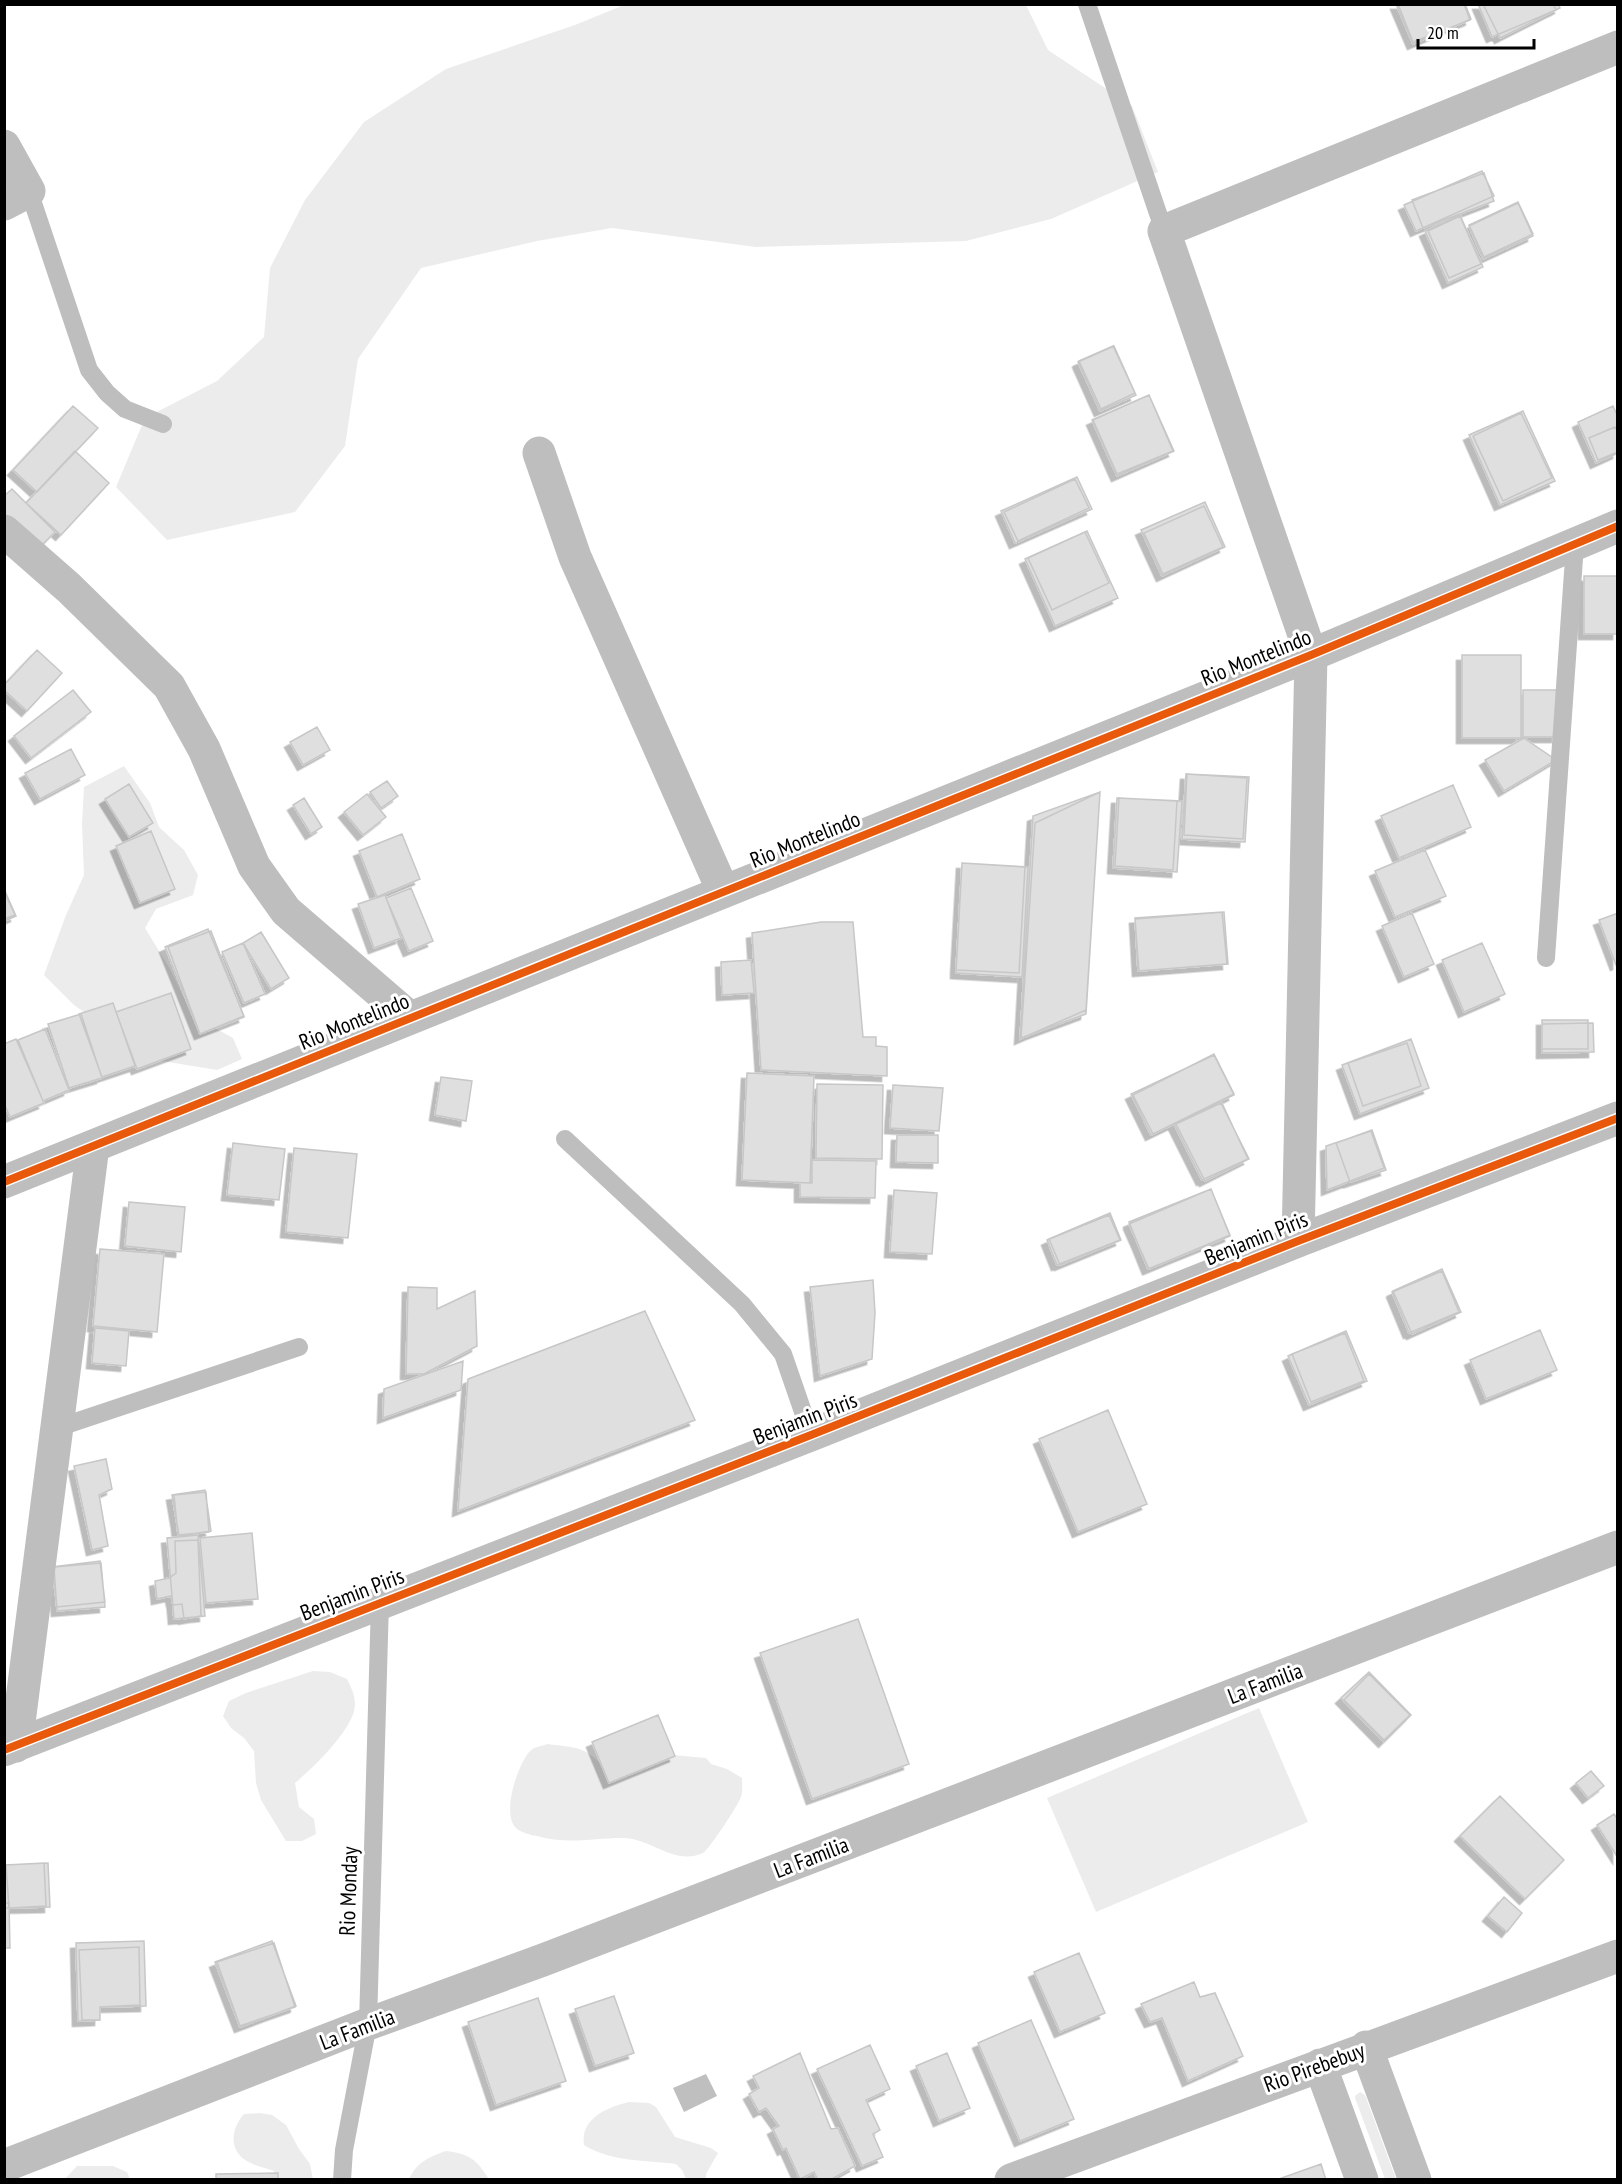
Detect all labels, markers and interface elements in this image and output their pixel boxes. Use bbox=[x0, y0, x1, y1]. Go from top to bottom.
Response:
scale bar bbox=[1418, 12, 1534, 50]
text: 20 m bbox=[1427, 21, 1459, 44]
street label: Rio Montelindo bbox=[1197, 622, 1315, 692]
street label: Rio Montelindo bbox=[746, 804, 864, 874]
street label: Rio Montelindo bbox=[295, 986, 413, 1056]
street label: Benjamin Piris bbox=[1200, 1205, 1312, 1271]
street label: Benjamin Piris bbox=[749, 1385, 861, 1451]
street label: Benjamin Piris bbox=[296, 1561, 408, 1627]
street label: La Familia bbox=[1224, 1656, 1306, 1710]
street label: La Familia bbox=[770, 1830, 852, 1884]
street label: Rio Monday bbox=[332, 1845, 364, 1936]
street label: La Familia bbox=[316, 2002, 398, 2056]
street label: Rio Pirebebuy bbox=[1260, 2036, 1369, 2098]

